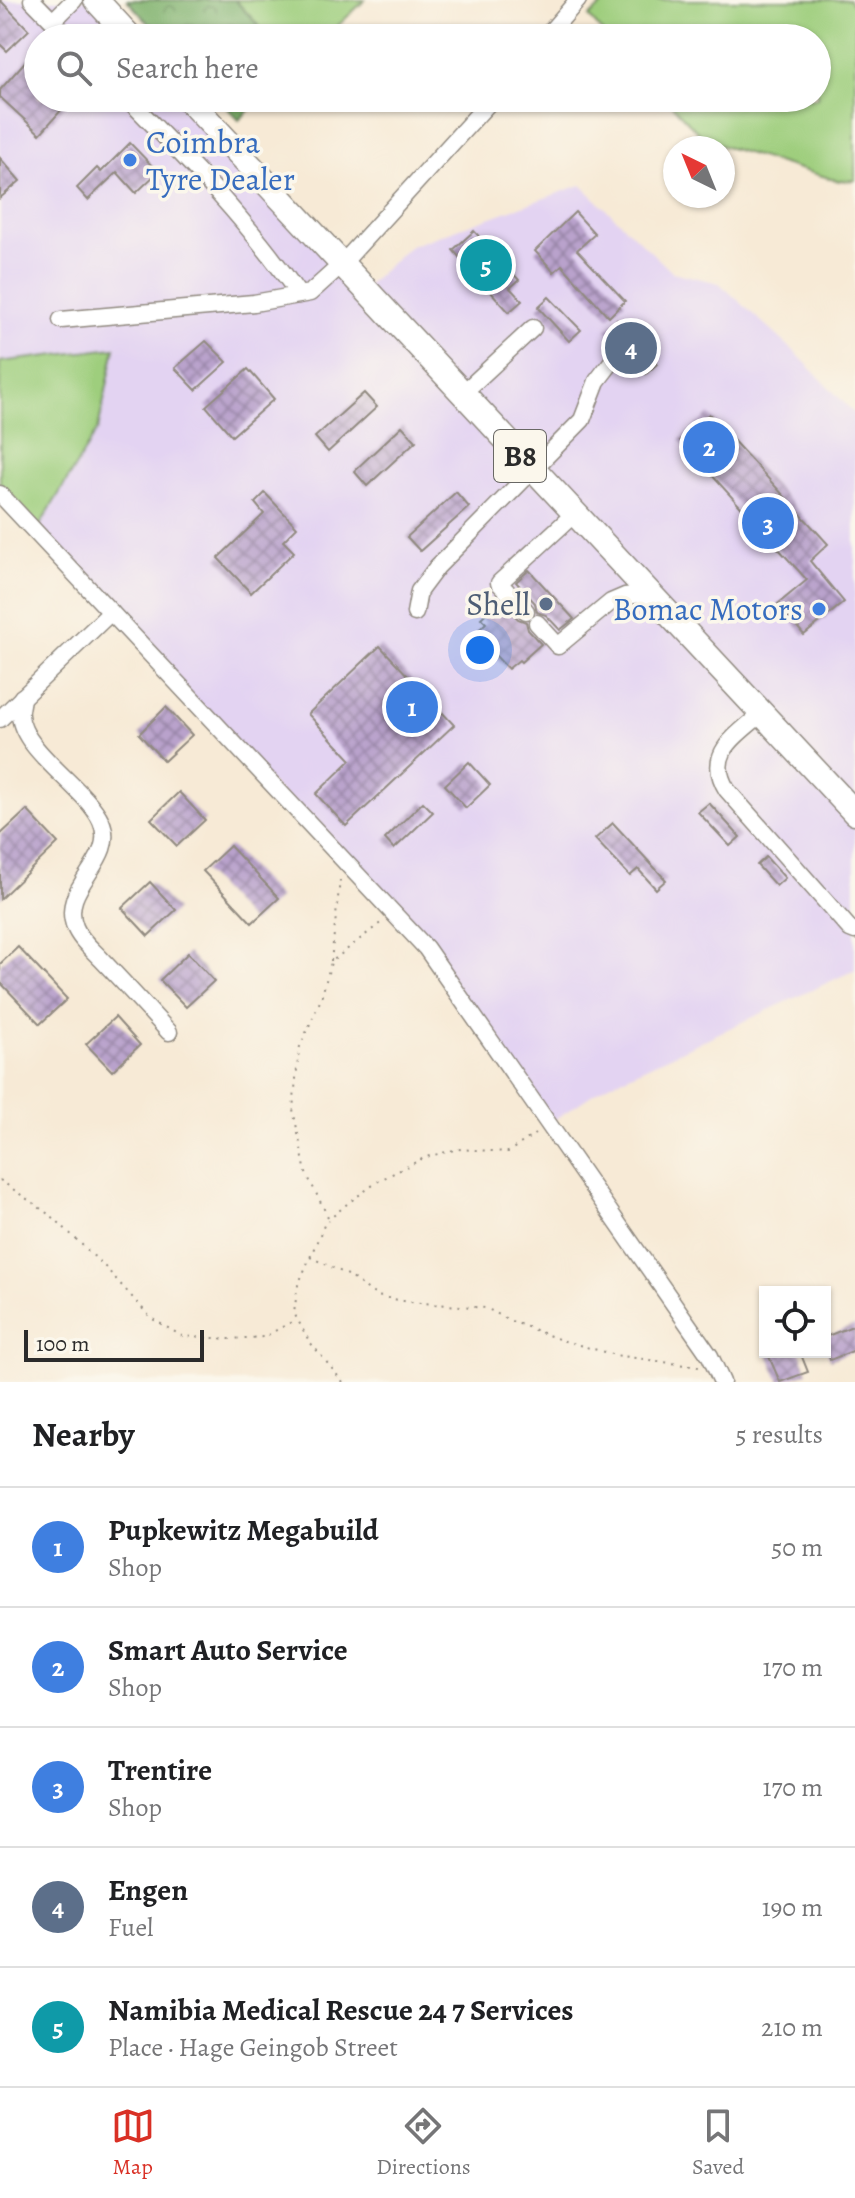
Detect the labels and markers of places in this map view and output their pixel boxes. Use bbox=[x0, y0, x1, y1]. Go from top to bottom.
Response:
place label: Coimbra Tyre Dealer bbox=[146, 120, 295, 201]
marker: Coimbra Tyre Dealer bbox=[121, 151, 139, 169]
pin: 5 bbox=[460, 235, 512, 295]
pin: 4 bbox=[605, 318, 657, 378]
pin: 2 bbox=[683, 417, 735, 477]
pin: 3 bbox=[742, 493, 794, 553]
place label: Shell bbox=[466, 582, 530, 626]
place label: Bomac Motors bbox=[613, 587, 803, 631]
marker: Shell bbox=[537, 595, 555, 613]
marker: Bomac Motors bbox=[810, 600, 828, 618]
pin: 1 bbox=[386, 677, 438, 737]

